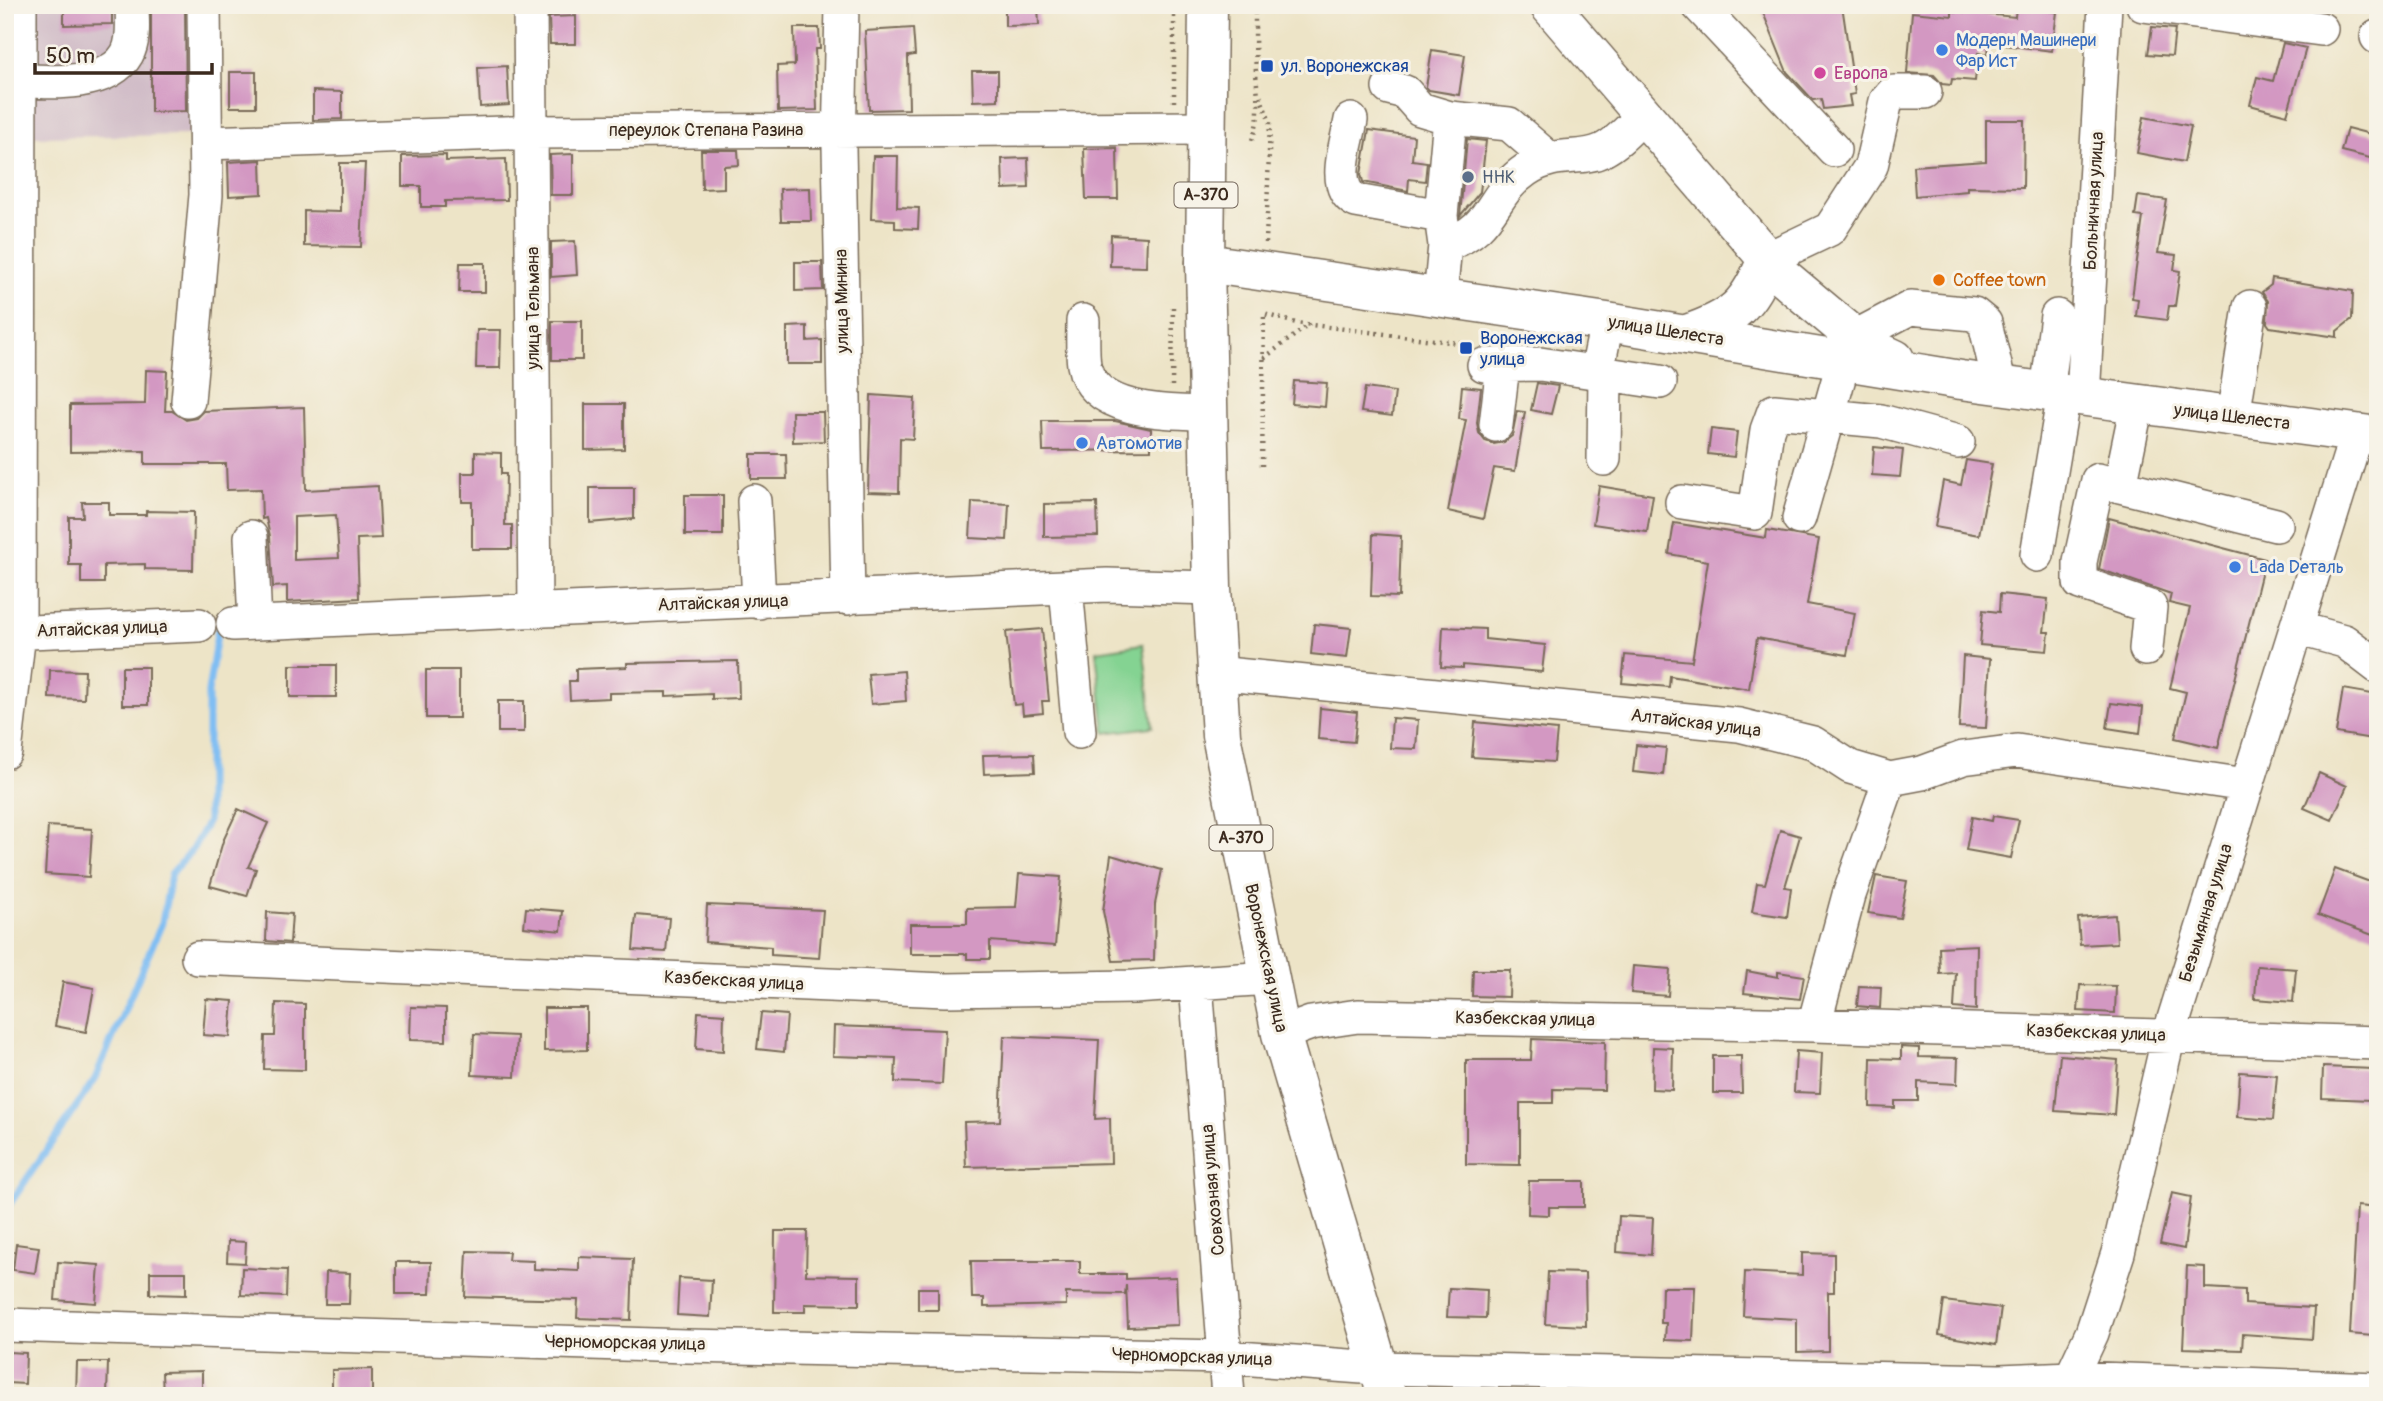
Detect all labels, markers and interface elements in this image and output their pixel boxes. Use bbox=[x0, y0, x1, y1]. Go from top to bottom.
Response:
place label: Модерн Машинери Фар Ист bbox=[1956, 29, 2096, 73]
scale bar bbox=[35, 32, 212, 76]
marker: Модерн Машинери Фар Ист bbox=[1934, 42, 1950, 58]
text: 50 m bbox=[46, 43, 95, 70]
place label: ул. Воронежская bbox=[1280, 55, 1409, 78]
marker: ул. Воронежская bbox=[1259, 58, 1275, 74]
place label: Европа bbox=[1834, 62, 1888, 85]
marker: Европа bbox=[1812, 65, 1828, 81]
street label: переулок Степана Разина bbox=[609, 119, 803, 142]
street label: Больничная улица bbox=[2079, 131, 2109, 271]
place label: ННК bbox=[1482, 166, 1515, 189]
marker: ННК bbox=[1460, 169, 1476, 185]
road number: А-370 bbox=[1174, 182, 1238, 208]
street label: улица Тельмана bbox=[522, 247, 545, 370]
street label: улица Минина bbox=[830, 249, 854, 354]
place label: Coffee town bbox=[1953, 269, 2046, 292]
marker: Coffee town bbox=[1931, 272, 1947, 288]
street label: улица Шелеста bbox=[1606, 310, 1726, 351]
place label: Воронежская улица bbox=[1479, 327, 1583, 371]
marker: Воронежская улица bbox=[1458, 340, 1474, 356]
street label: улица Шелеста bbox=[2172, 398, 2291, 436]
place label: Автомотив bbox=[1096, 432, 1183, 455]
marker: Автомотив bbox=[1074, 435, 1090, 451]
place label: Lada Dеталь bbox=[2249, 556, 2344, 579]
marker: Lada Dеталь bbox=[2227, 559, 2243, 575]
street label: Алтайская улица bbox=[657, 589, 789, 617]
street label: Алтайская улица bbox=[36, 615, 168, 643]
street label: Алтайская улица bbox=[1630, 704, 1762, 742]
road number: А-370 bbox=[1210, 825, 1272, 850]
street label: Безымянная улица bbox=[2174, 841, 2238, 985]
street label: Воронежская улица bbox=[1239, 882, 1293, 1034]
street label: Казбекская улица bbox=[664, 966, 804, 996]
street label: Казбекская улица bbox=[1455, 1006, 1595, 1032]
street label: Казбекская улица bbox=[2026, 1019, 2166, 1047]
street label: Совхозная улица bbox=[1196, 1123, 1230, 1257]
street label: Черноморская улица bbox=[544, 1330, 706, 1356]
street label: Черноморская улица bbox=[1111, 1343, 1273, 1371]

